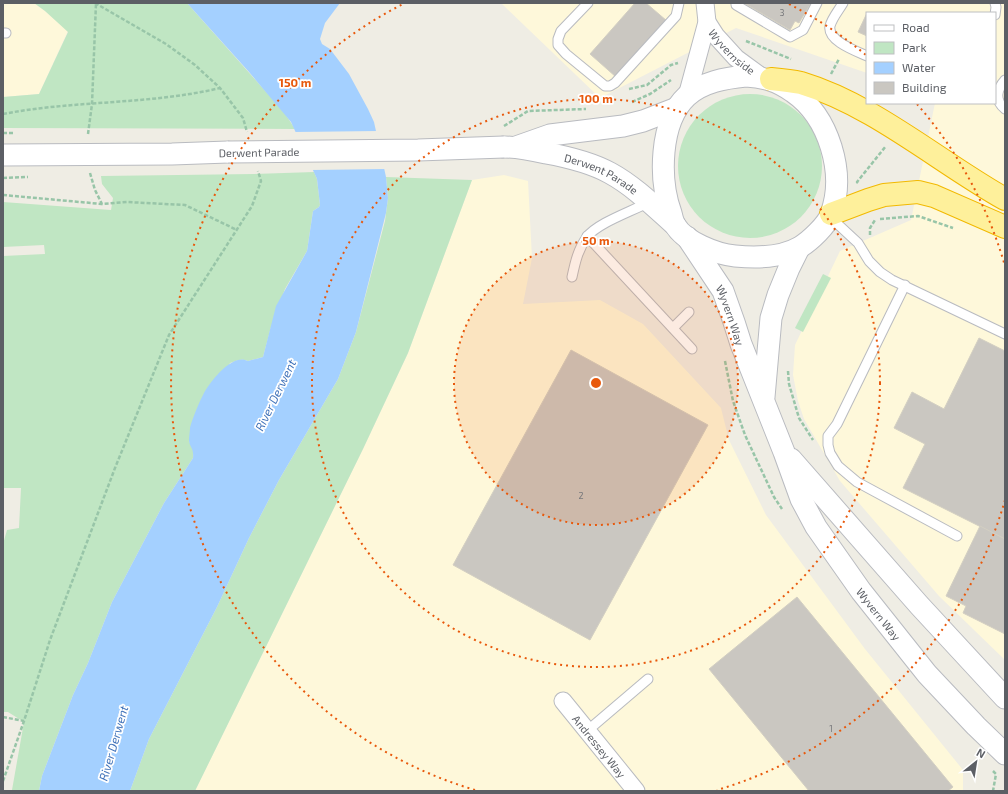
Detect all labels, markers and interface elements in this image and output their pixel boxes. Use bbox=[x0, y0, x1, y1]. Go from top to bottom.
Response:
house number: 3 bbox=[779, 7, 785, 18]
legend bbox=[866, 12, 996, 104]
text: Road bbox=[902, 20, 930, 34]
street label: Wyvernside bbox=[707, 26, 758, 76]
text: Park bbox=[902, 40, 927, 54]
text: Water bbox=[902, 60, 936, 74]
text: 150 m bbox=[279, 75, 311, 89]
text: Building bbox=[902, 80, 947, 94]
text: 100 m bbox=[579, 91, 613, 105]
street label: Derwent Parade bbox=[219, 145, 300, 159]
street label: Derwent Parade bbox=[563, 150, 641, 196]
text: 50 m bbox=[582, 233, 610, 247]
street label: Wyvern Way bbox=[714, 282, 747, 347]
water label: River Derwent bbox=[252, 357, 299, 433]
centre of rings bbox=[589, 376, 603, 390]
house number: 2 bbox=[578, 490, 584, 501]
street label: Wyvern Way bbox=[854, 585, 904, 643]
water label: River Derwent bbox=[96, 703, 131, 782]
street label: Andressey Way bbox=[570, 712, 629, 780]
house number: 1 bbox=[829, 723, 833, 734]
north arrow bbox=[956, 742, 996, 782]
text: N bbox=[975, 745, 988, 761]

